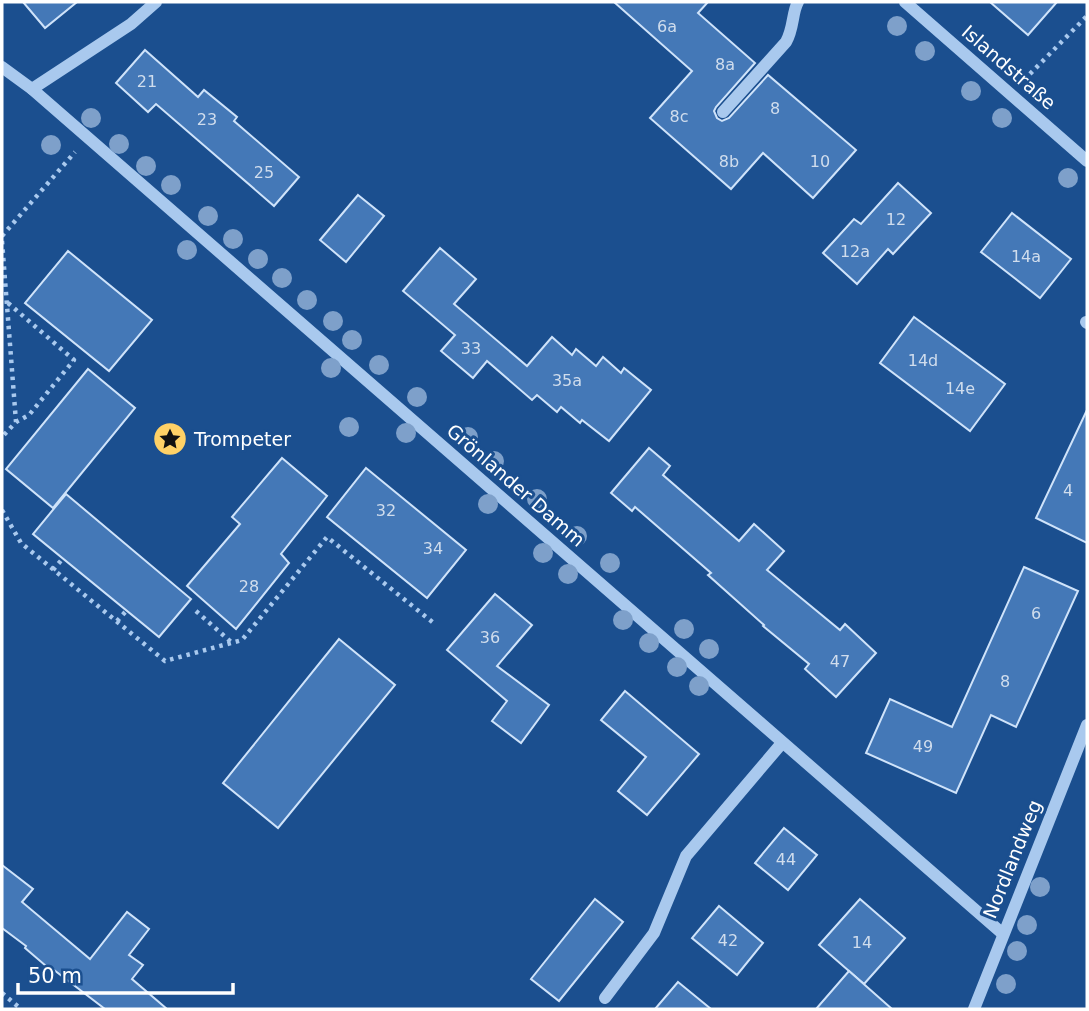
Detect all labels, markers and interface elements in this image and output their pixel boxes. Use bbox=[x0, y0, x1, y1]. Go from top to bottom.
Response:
house number: 6a bbox=[657, 17, 677, 36]
street label: Islandstraße bbox=[958, 20, 1060, 114]
house number: 8a bbox=[715, 55, 735, 74]
house number: 21 bbox=[137, 72, 157, 91]
house number: 8 bbox=[770, 99, 780, 118]
house number: 8c bbox=[670, 107, 688, 126]
house number: 23 bbox=[197, 110, 217, 129]
house number: 8b bbox=[719, 152, 739, 171]
house number: 10 bbox=[810, 152, 830, 171]
house number: 25 bbox=[254, 163, 274, 182]
house number: 12 bbox=[886, 210, 906, 229]
house number: 12a bbox=[840, 242, 870, 261]
house number: 14a bbox=[1011, 247, 1041, 266]
house number: 33 bbox=[461, 339, 481, 358]
house number: 14d bbox=[908, 351, 938, 370]
house number: 35a bbox=[552, 371, 582, 390]
house number: 14e bbox=[945, 379, 975, 398]
street label: Grönlander Damm bbox=[443, 419, 589, 551]
place icon: Trompeter bbox=[151, 420, 189, 458]
place label: Trompeter bbox=[193, 428, 291, 450]
house number: 4 bbox=[1063, 481, 1073, 500]
house number: 32 bbox=[376, 501, 396, 520]
house number: 34 bbox=[423, 539, 443, 558]
house number: 28 bbox=[239, 577, 259, 596]
house number: 6 bbox=[1031, 604, 1041, 623]
house number: 36 bbox=[480, 628, 500, 647]
house number: 47 bbox=[830, 652, 850, 671]
house number: 8 bbox=[1000, 672, 1010, 691]
house number: 49 bbox=[913, 737, 933, 756]
street label: Nordlandweg bbox=[978, 797, 1046, 921]
house number: 44 bbox=[776, 850, 796, 869]
house number: 42 bbox=[718, 931, 738, 950]
house number: 14 bbox=[852, 933, 872, 952]
scale bar bbox=[18, 951, 233, 995]
text: 50 m bbox=[28, 964, 82, 988]

